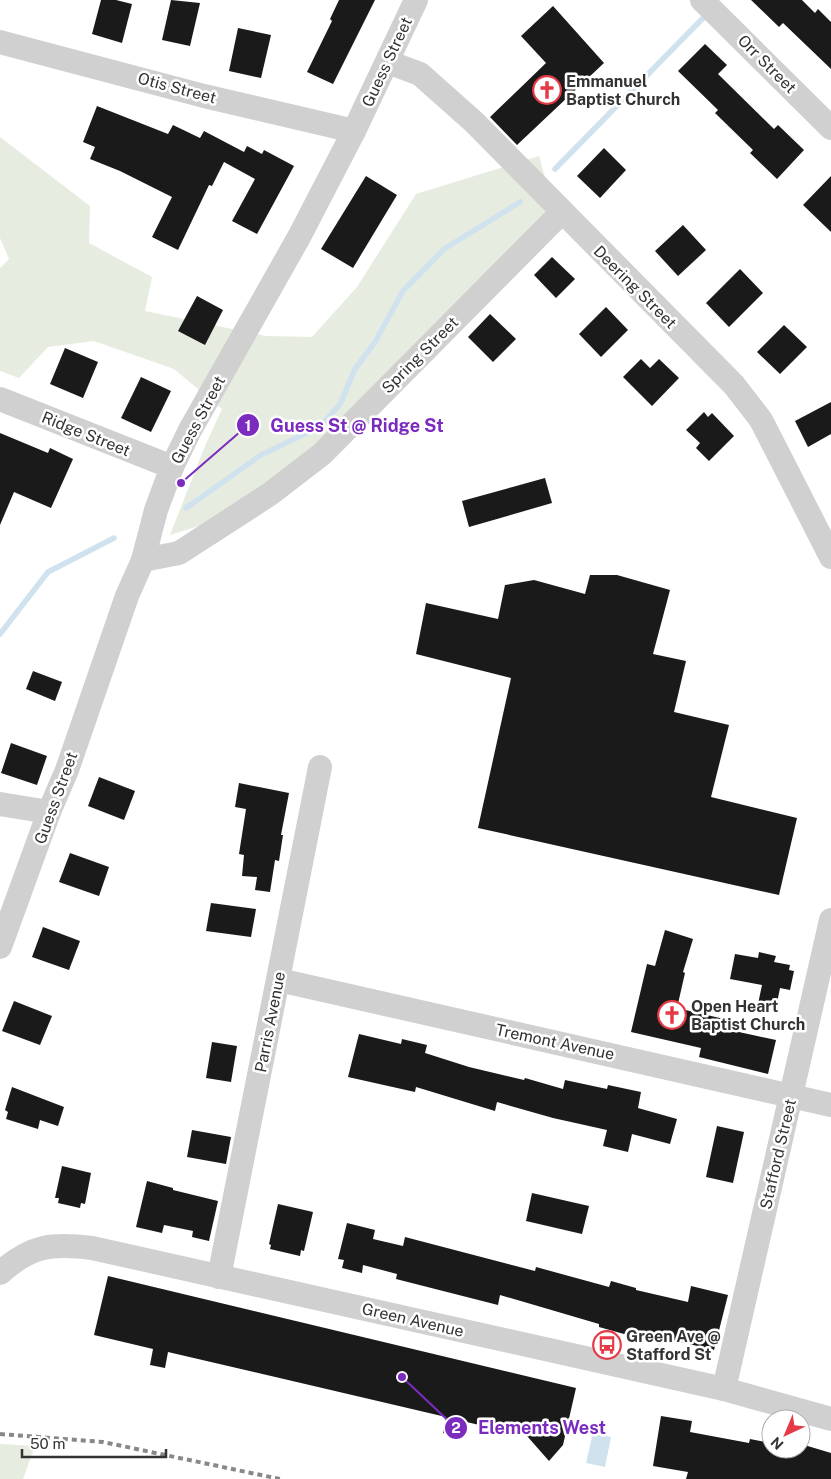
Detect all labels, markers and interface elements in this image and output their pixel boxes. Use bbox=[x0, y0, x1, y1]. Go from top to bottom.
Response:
street label: Guess Street bbox=[358, 14, 416, 110]
street label: Orr Street bbox=[734, 31, 800, 97]
street label: Otis Street bbox=[136, 68, 218, 108]
place label: Emmanuel Baptist Church bbox=[566, 72, 680, 109]
church icon: Emmanuel Baptist Church bbox=[532, 75, 562, 105]
street label: Deering Street bbox=[590, 242, 680, 332]
street label: Spring Street bbox=[378, 313, 462, 397]
street label: Guess Street bbox=[167, 373, 229, 467]
street label: Ridge Street bbox=[39, 408, 133, 460]
callout: Guess St @ Ridge St bbox=[236, 409, 454, 442]
text: Guess St @ Ridge St bbox=[270, 415, 444, 436]
text: 1 bbox=[245, 417, 251, 434]
street label: Guess Street bbox=[31, 749, 81, 847]
street label: Parris Avenue bbox=[251, 970, 289, 1074]
place label: Open Heart Baptist Church bbox=[691, 997, 805, 1034]
church icon: Open Heart Baptist Church bbox=[657, 1000, 687, 1030]
street label: Tremont Avenue bbox=[494, 1020, 616, 1064]
street label: Stafford Street bbox=[756, 1097, 800, 1211]
street label: Green Avenue bbox=[360, 1299, 466, 1341]
place label: Green Ave @ Stafford St bbox=[626, 1327, 721, 1364]
bus stop icon: Green Ave @ Stafford St bbox=[592, 1330, 622, 1360]
north arrow bbox=[761, 1409, 811, 1459]
callout: Elements West bbox=[443, 1411, 617, 1444]
text: Elements West bbox=[478, 1417, 606, 1438]
text: 2 bbox=[451, 1419, 461, 1436]
scale bar bbox=[22, 1426, 166, 1458]
text: N bbox=[767, 1434, 786, 1453]
text: 50 m bbox=[30, 1435, 65, 1452]

